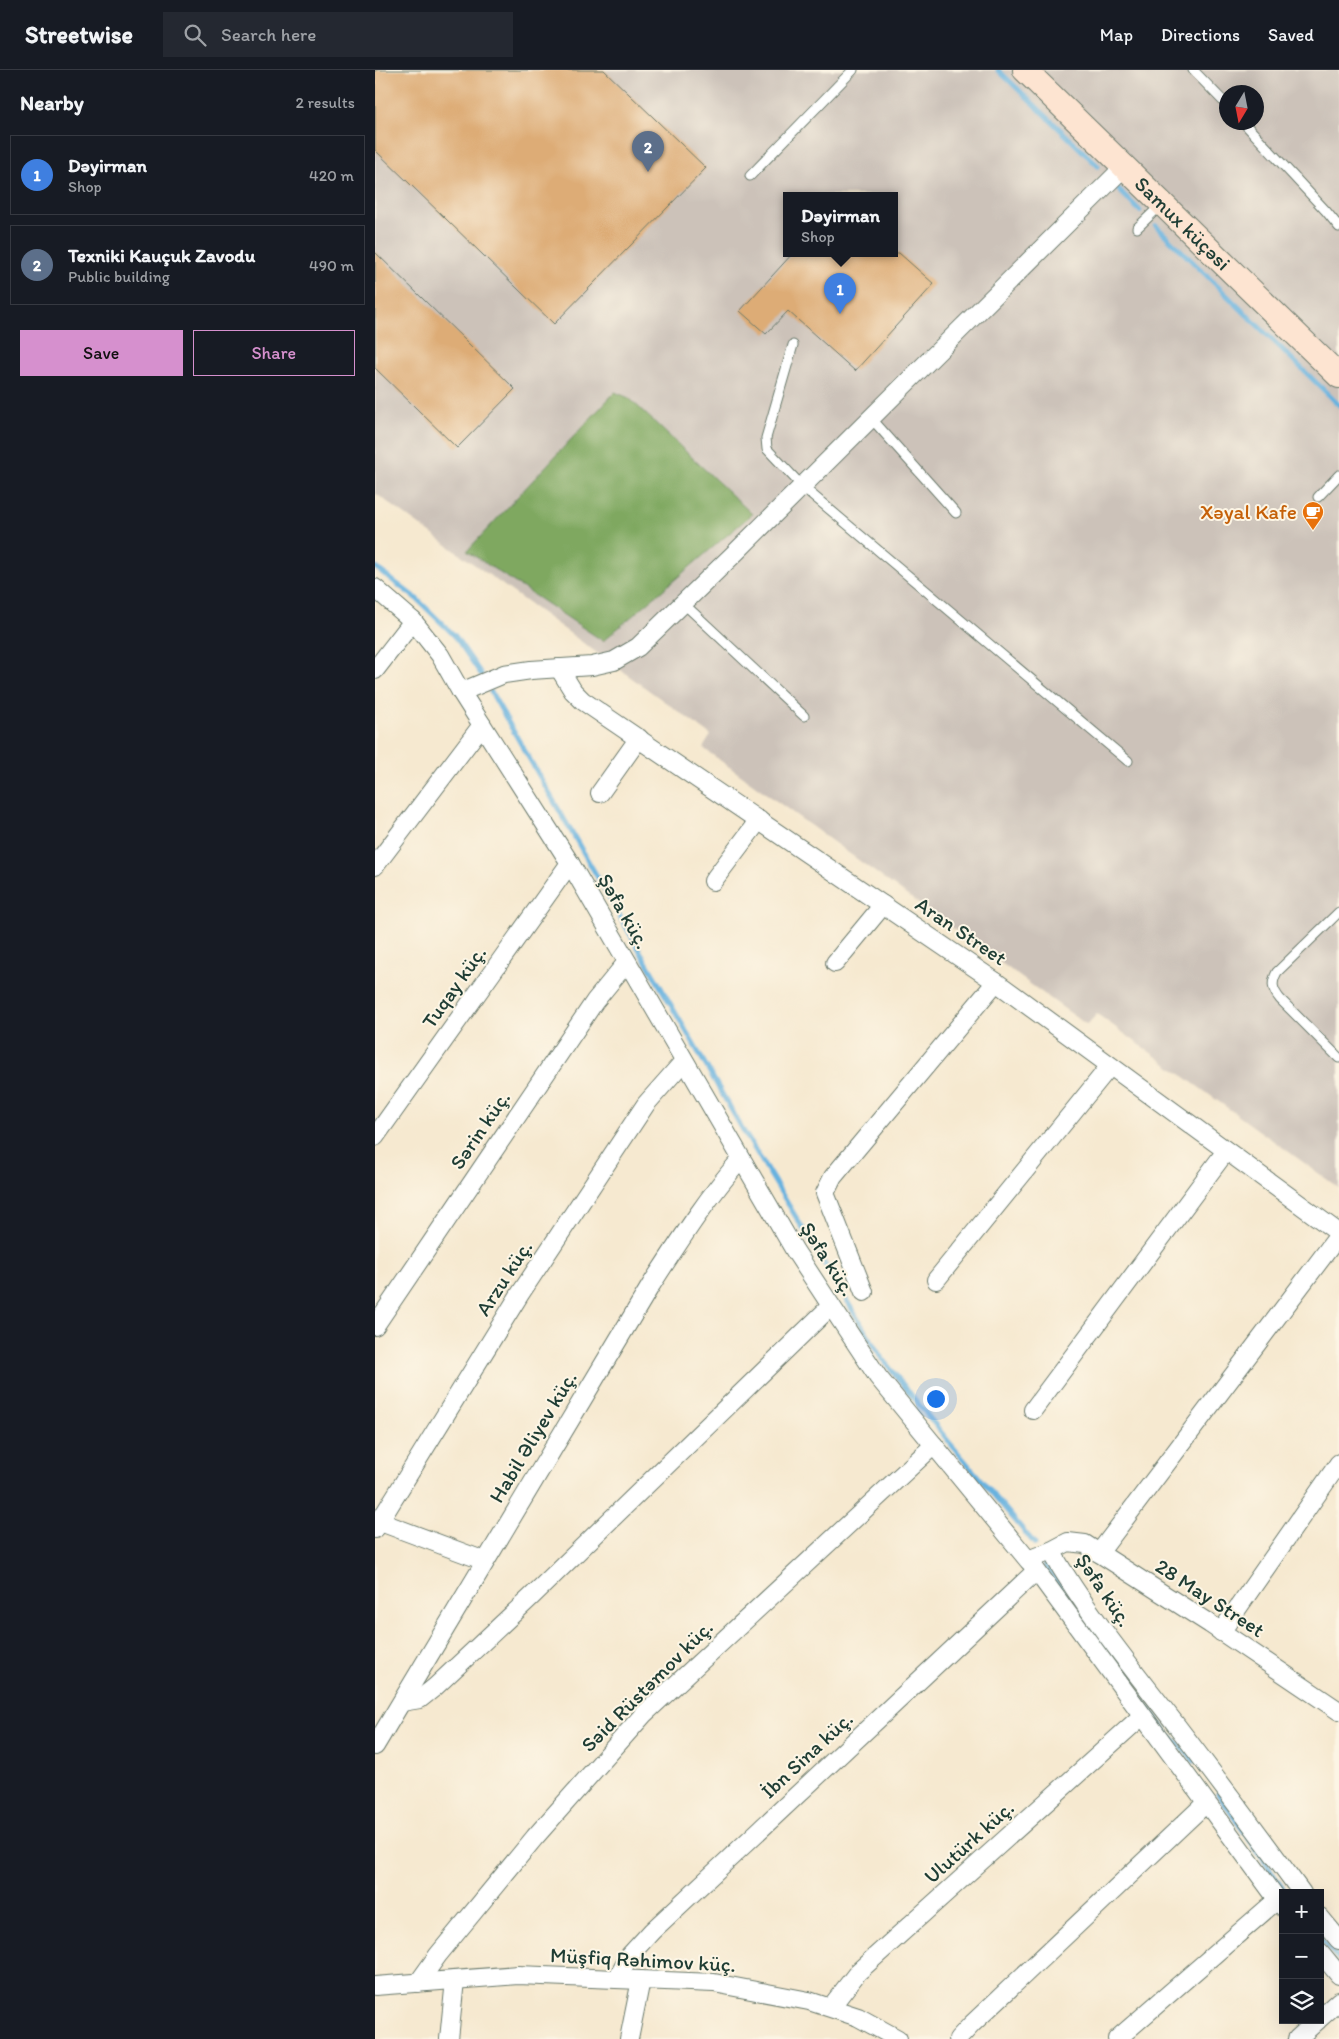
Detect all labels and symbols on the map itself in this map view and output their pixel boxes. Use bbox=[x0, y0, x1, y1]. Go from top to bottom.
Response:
north arrow bbox=[1219, 85, 1264, 130]
pin: 2 bbox=[632, 131, 664, 172]
street label: Samux küçəsi bbox=[1130, 171, 1236, 275]
pin: 1 bbox=[824, 273, 856, 314]
place label: Xəyal Kafe bbox=[1200, 499, 1297, 524]
cafe icon: Xəyal Kafe bbox=[1301, 500, 1325, 531]
street label: Şəfa küç. bbox=[593, 869, 656, 953]
street label: Aran Street bbox=[911, 891, 1012, 970]
street label: Tuqay küç. bbox=[416, 941, 491, 1033]
street label: Sərin küç. bbox=[444, 1086, 515, 1174]
street label: Şəfa küç. bbox=[795, 1217, 861, 1300]
street label: Arzu küç. bbox=[470, 1235, 537, 1320]
street label: Habil Əliyev küç. bbox=[483, 1366, 582, 1507]
your location bbox=[923, 1386, 949, 1412]
street label: Şəfa küç. bbox=[1071, 1548, 1138, 1631]
street label: 28 May Street bbox=[1151, 1553, 1270, 1642]
street label: Səid Rüstəmov küç. bbox=[575, 1614, 718, 1757]
street label: İbn Sina küç. bbox=[756, 1706, 858, 1803]
street label: Ulutürk küç. bbox=[919, 1795, 1019, 1888]
street label: Müşfiq Rəhimov küç. bbox=[550, 1942, 737, 1977]

